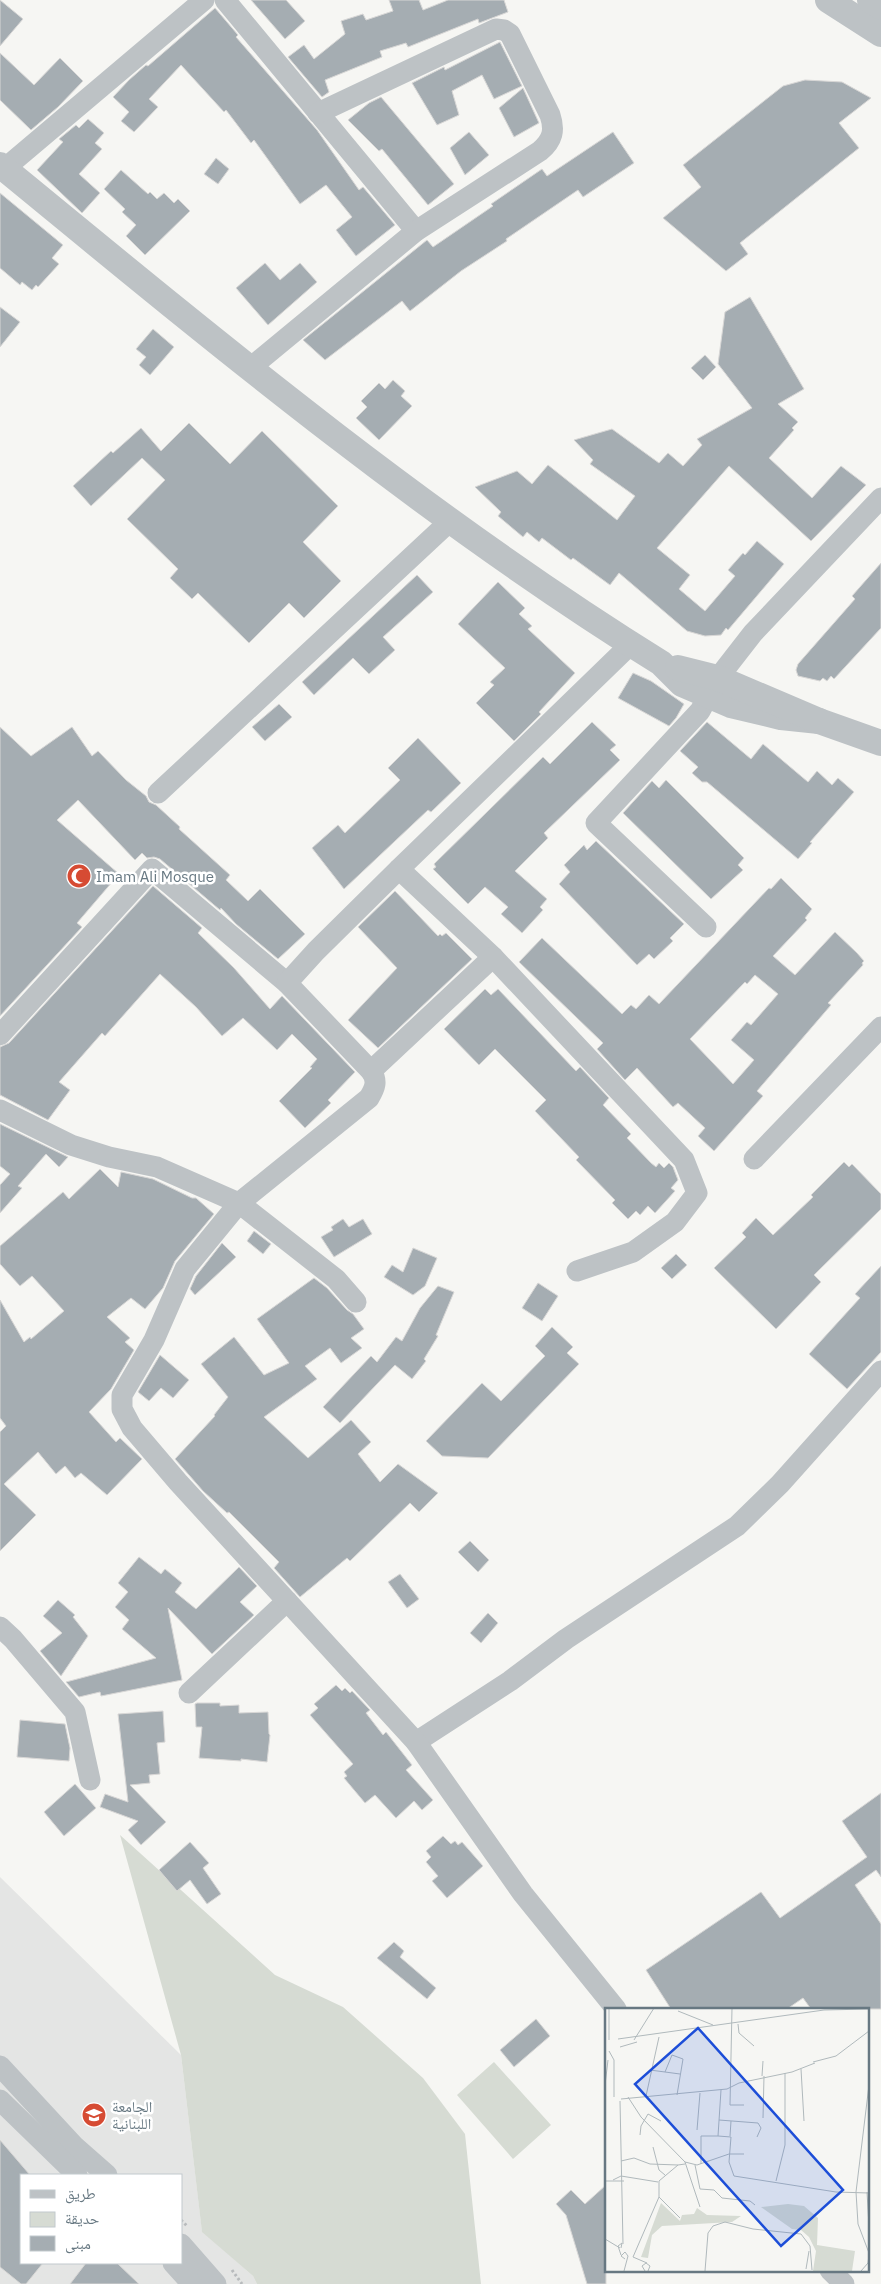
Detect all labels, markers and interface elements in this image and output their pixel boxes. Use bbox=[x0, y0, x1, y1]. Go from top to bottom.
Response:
mosque icon: Imam Ali Mosque bbox=[66, 863, 92, 889]
place label: Imam Ali Mosque bbox=[96, 867, 214, 886]
inset map bbox=[605, 2008, 868, 2272]
place label: الجامعة اللبنانية bbox=[112, 2097, 152, 2133]
school or university icon: الجامعة اللبنانية bbox=[81, 2102, 107, 2128]
legend bbox=[20, 2174, 182, 2264]
text: طريق bbox=[65, 2184, 96, 2204]
text: حديقة bbox=[65, 2209, 100, 2228]
text: مبنى bbox=[65, 2234, 91, 2254]

